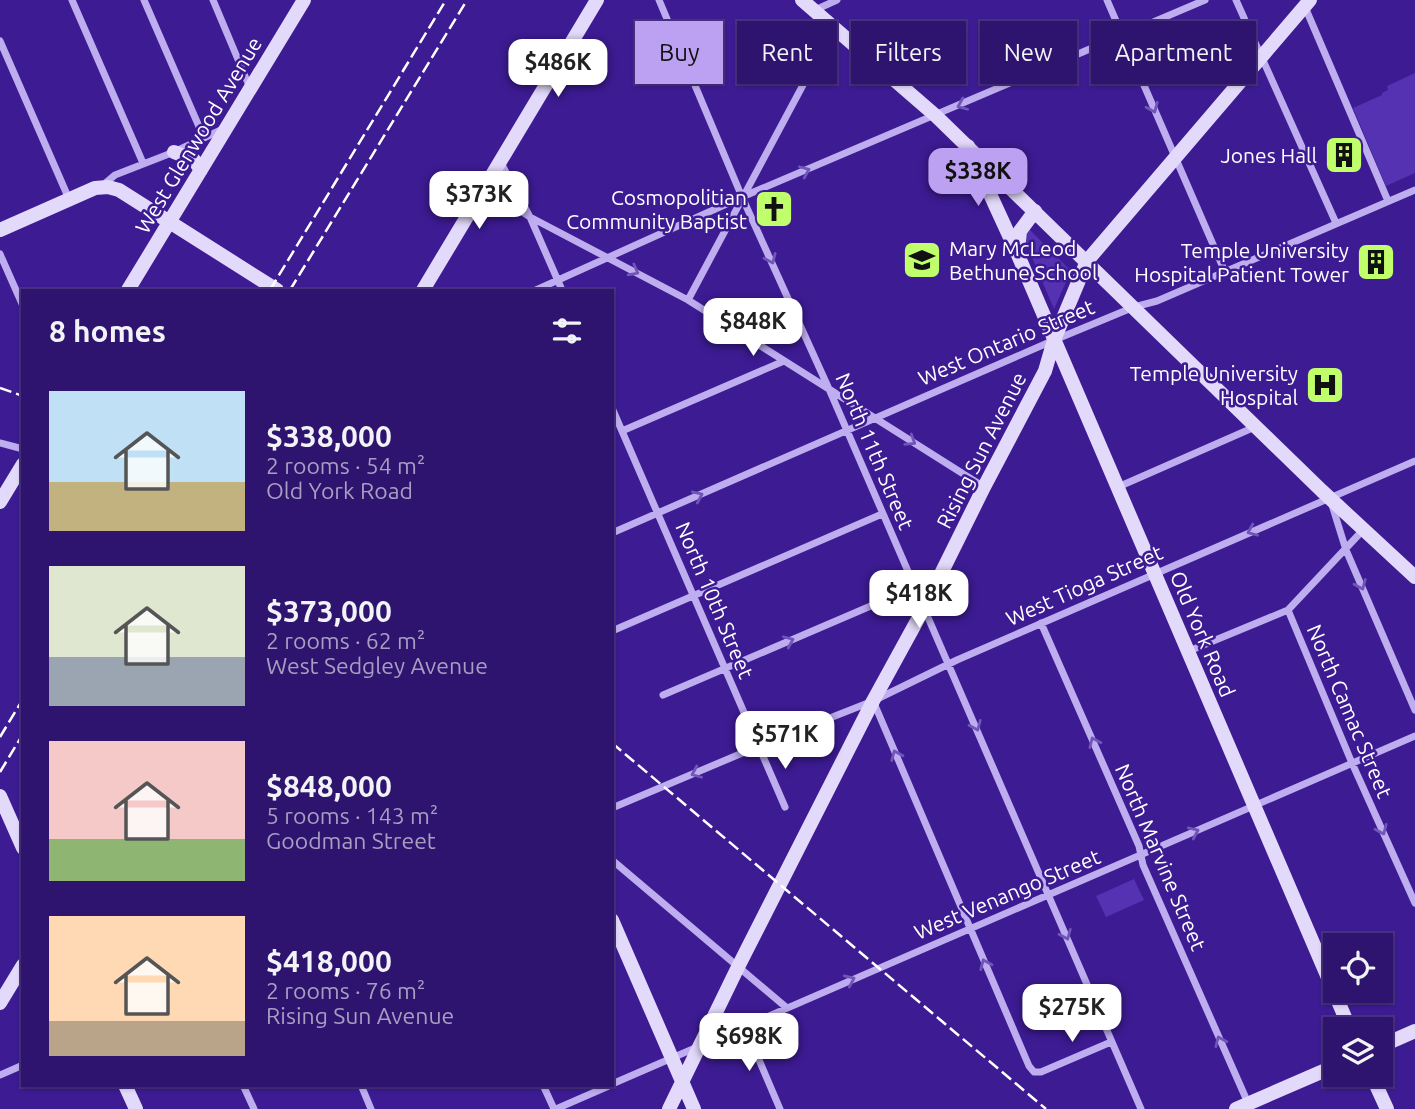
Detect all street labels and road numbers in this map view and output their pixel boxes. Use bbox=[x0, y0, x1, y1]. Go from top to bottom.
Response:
street label: West Glenwood Avenue bbox=[130, 33, 266, 237]
street label: West Ontario Street bbox=[914, 294, 1098, 390]
street label: Rising Sun Avenue bbox=[931, 368, 1031, 532]
street label: North 11th Street bbox=[831, 369, 919, 533]
street label: North 10th Street bbox=[671, 518, 759, 682]
street label: West Tioga Street bbox=[1002, 540, 1166, 630]
street label: Old York Road bbox=[1166, 568, 1240, 700]
street label: North Camac Street bbox=[1303, 621, 1397, 801]
street label: North Marvine Street bbox=[1111, 760, 1211, 954]
street label: West Venango Street bbox=[910, 844, 1104, 944]

